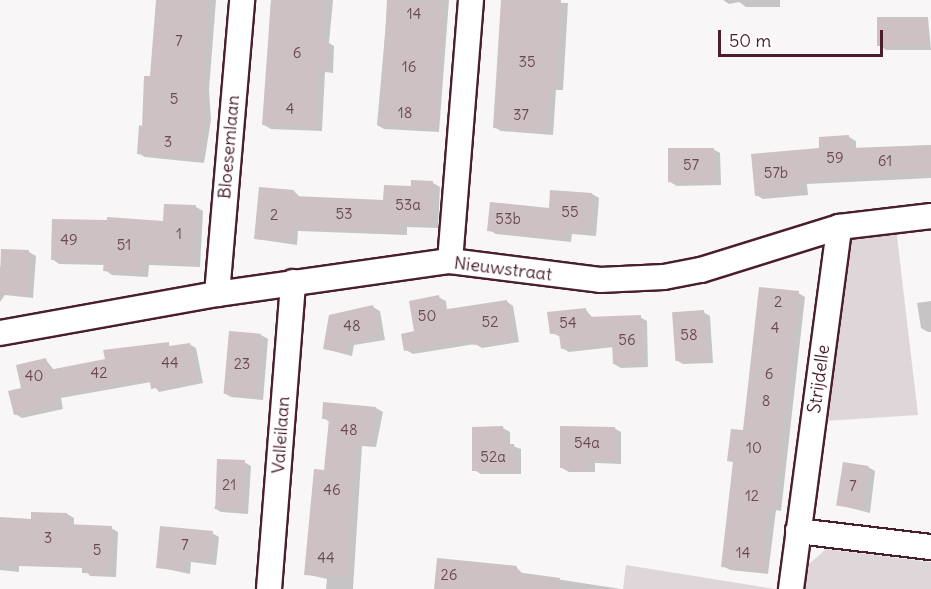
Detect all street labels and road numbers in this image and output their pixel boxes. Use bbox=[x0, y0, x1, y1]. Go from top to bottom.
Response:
street label: Bloesemlaan bbox=[214, 94, 244, 200]
street label: Nieuwstraat bbox=[453, 252, 553, 286]
street label: Strijdelle bbox=[803, 343, 835, 415]
street label: Valleilaan bbox=[268, 396, 294, 474]

